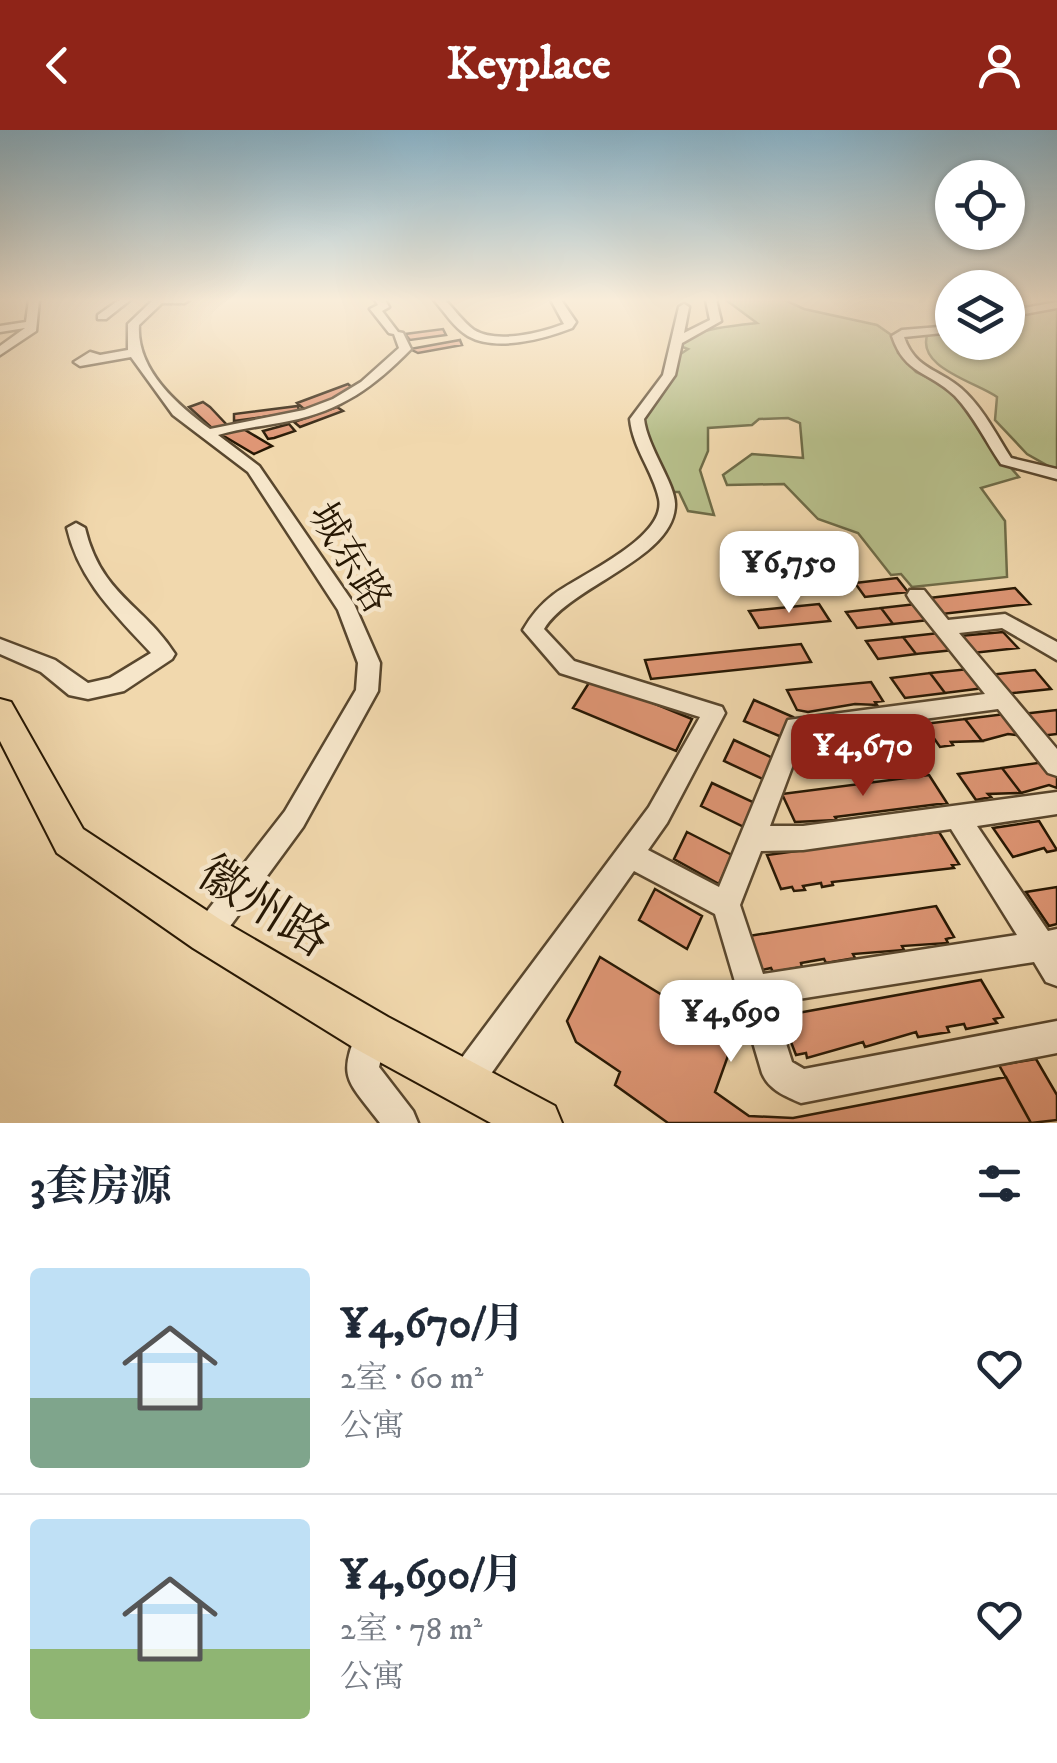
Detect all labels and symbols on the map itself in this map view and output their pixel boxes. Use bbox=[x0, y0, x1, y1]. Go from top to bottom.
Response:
street label: 城东路 bbox=[296, 494, 401, 623]
pin: ¥6,750 bbox=[708, 531, 870, 616]
pin: ¥4,670 bbox=[782, 714, 944, 799]
street label: 徽州路 bbox=[186, 844, 340, 971]
pin: ¥4,690 bbox=[650, 980, 812, 1065]

